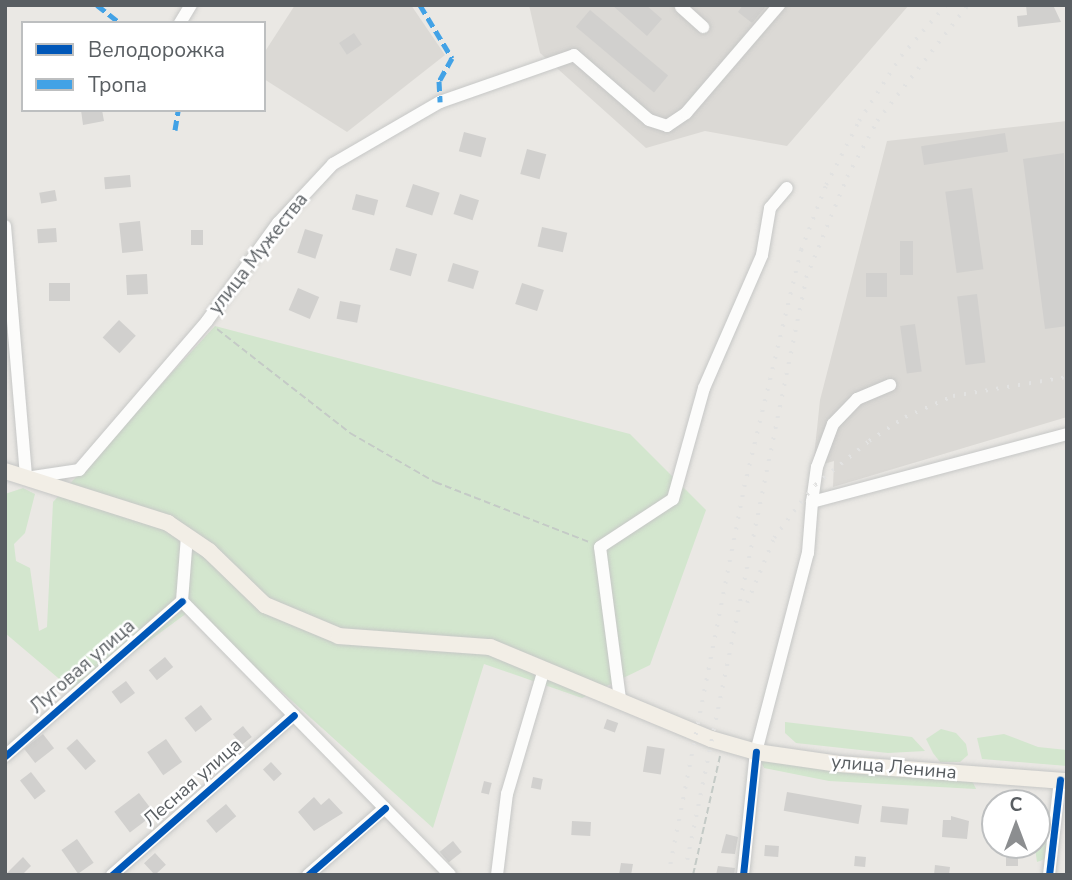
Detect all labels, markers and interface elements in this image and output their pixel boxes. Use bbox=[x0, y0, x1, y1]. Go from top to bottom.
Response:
legend bbox=[21, 21, 266, 112]
text: Велодорожка bbox=[88, 36, 225, 64]
text: Тропа bbox=[88, 71, 147, 99]
street label: улица Мужества bbox=[205, 189, 313, 319]
street label: Луговая улица bbox=[26, 615, 140, 719]
street label: Лесная улица bbox=[139, 734, 247, 832]
street label: улица Ленина bbox=[830, 751, 958, 785]
north arrow bbox=[981, 789, 1051, 859]
text: С bbox=[1010, 792, 1022, 818]

